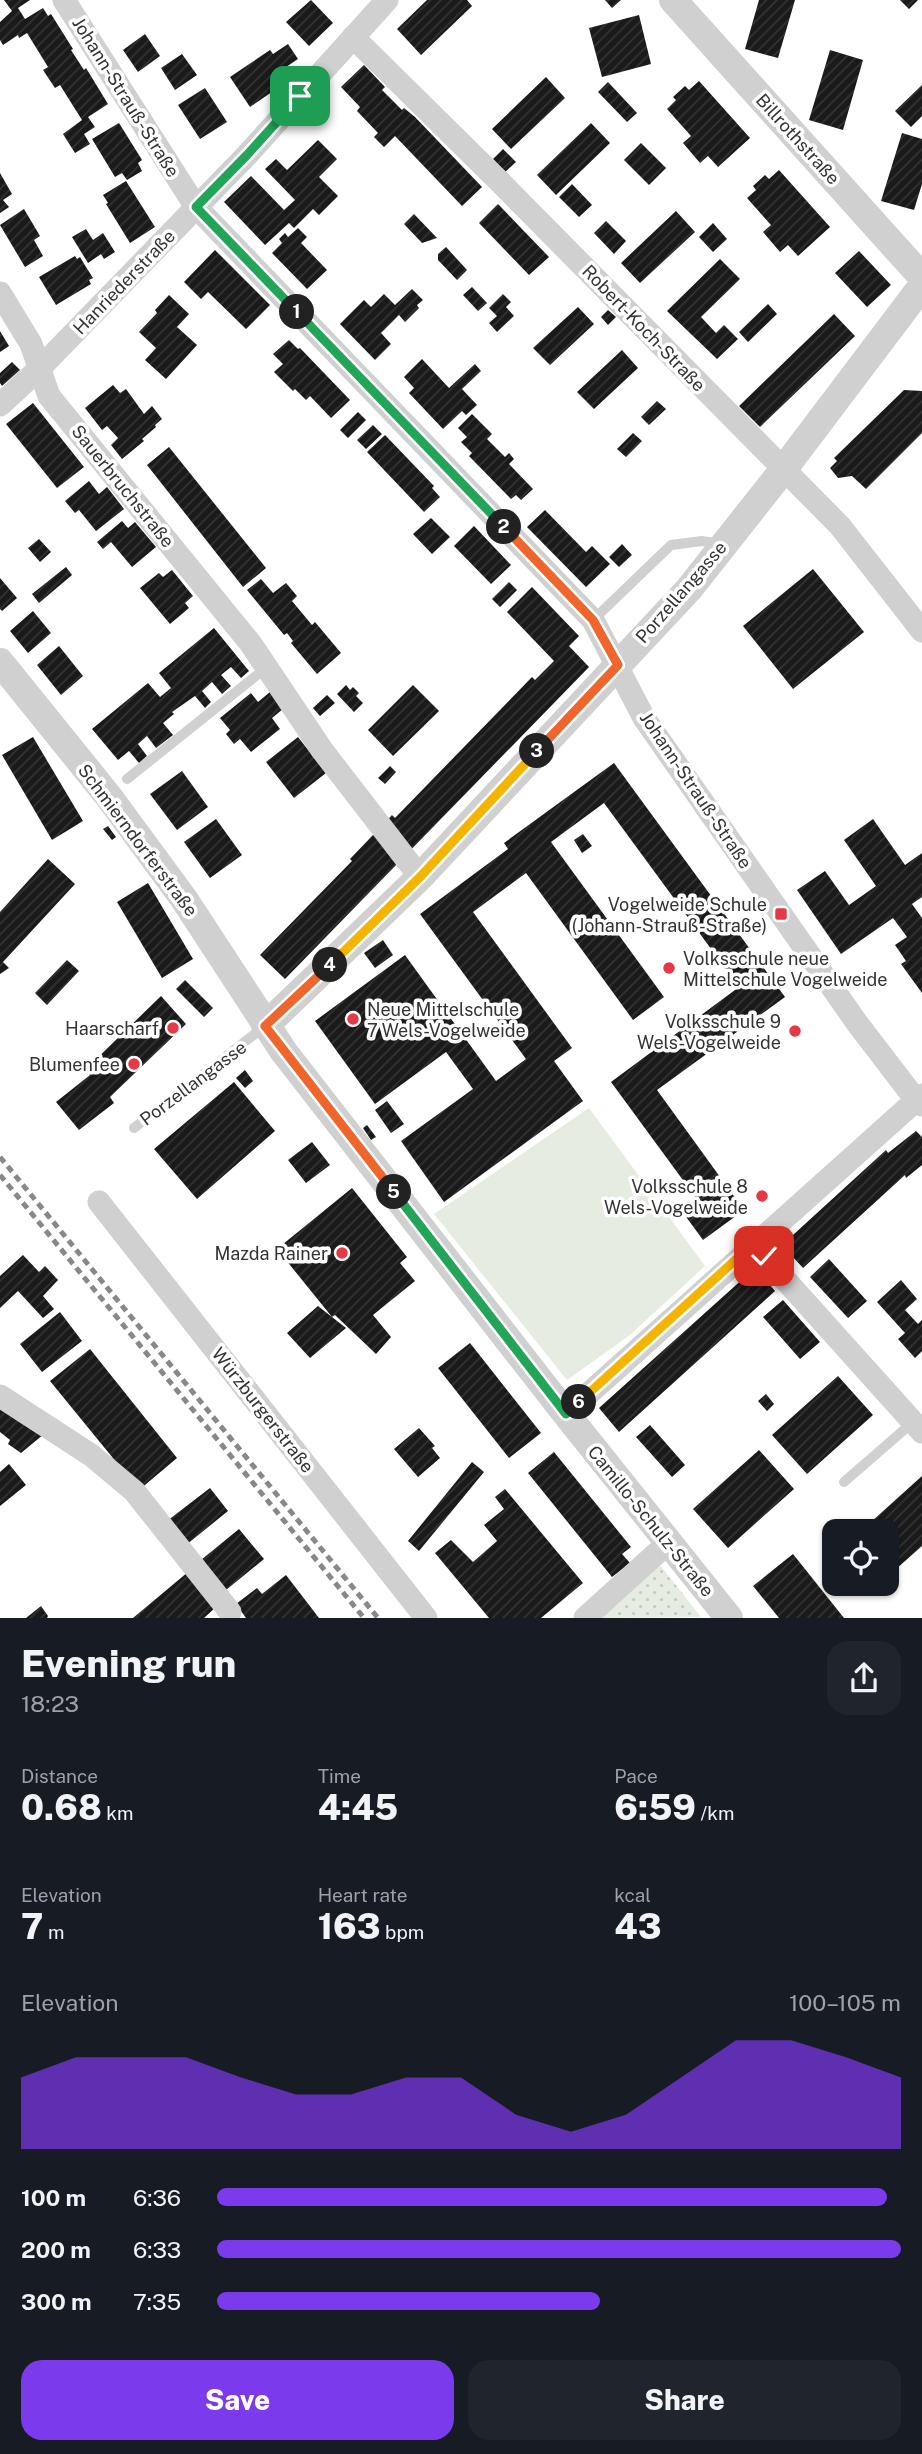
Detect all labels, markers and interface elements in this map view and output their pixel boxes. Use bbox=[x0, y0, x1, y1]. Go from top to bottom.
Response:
street label: Johann-Strauß-Straße bbox=[68, 13, 184, 181]
pin bbox=[270, 66, 330, 126]
icon: arrive bbox=[281, 77, 319, 115]
street label: Billrothstraße bbox=[752, 89, 844, 189]
street label: Hanriederstraße bbox=[69, 225, 179, 339]
street label: Robert-Koch-Straße bbox=[578, 260, 710, 396]
pin: 1 bbox=[280, 294, 314, 330]
text: 1 bbox=[292, 300, 301, 322]
street label: Sauerbruchstraße bbox=[67, 421, 179, 551]
pin: 2 bbox=[486, 510, 522, 544]
text: 2 bbox=[497, 515, 510, 537]
street label: Porzellangasse bbox=[631, 537, 731, 647]
street label: Johann-Strauß-Straße bbox=[636, 708, 756, 872]
pin: 3 bbox=[520, 734, 554, 768]
text: 3 bbox=[530, 739, 543, 761]
street label: Schmierndorferstraße bbox=[74, 760, 202, 920]
place label: Vogelweide Schule (Johann-Strauß-Straße) bbox=[572, 894, 767, 936]
marker: Vogelweide Schule (Johann-Strauß-Straße) bbox=[773, 906, 789, 922]
pin: 4 bbox=[312, 948, 348, 982]
place label: Volksschule neue Mittelschule Vogelweide bbox=[683, 948, 887, 990]
text: 4 bbox=[323, 953, 336, 975]
marker: Volksschule neue Mittelschule Vogelweide bbox=[661, 960, 677, 976]
place label: Neue Mittelschule 7 Wels-Vogelweide bbox=[367, 999, 526, 1041]
marker: Neue Mittelschule 7 Wels-Vogelweide bbox=[345, 1011, 361, 1027]
place label: Volksschule 9 Wels-Vogelweide bbox=[637, 1011, 781, 1053]
place label: Haarscharf bbox=[65, 1018, 159, 1039]
marker: Haarscharf bbox=[165, 1020, 181, 1036]
marker: Volksschule 9 Wels-Vogelweide bbox=[787, 1023, 803, 1039]
street label: Porzellangasse bbox=[136, 1036, 250, 1130]
place label: Blumenfee bbox=[29, 1054, 120, 1075]
marker: Blumenfee bbox=[126, 1056, 142, 1072]
pin: 5 bbox=[376, 1174, 412, 1210]
place label: Volksschule 8 Wels-Vogelweide bbox=[604, 1176, 748, 1218]
text: 5 bbox=[387, 1180, 400, 1202]
marker: Volksschule 8 Wels-Vogelweide bbox=[754, 1188, 770, 1204]
pin bbox=[734, 1226, 794, 1286]
icon: check bbox=[745, 1237, 783, 1275]
place label: Mazda Rainer bbox=[214, 1243, 328, 1264]
marker: Mazda Rainer bbox=[334, 1245, 350, 1261]
street label: Würzburgerstraße bbox=[208, 1343, 318, 1477]
pin: 6 bbox=[562, 1384, 596, 1420]
text: 6 bbox=[572, 1390, 585, 1412]
street label: Camillo-Schulz-Straße bbox=[584, 1441, 718, 1601]
map controls bbox=[822, 1519, 899, 1596]
button: locate bbox=[822, 1519, 899, 1596]
text: Evening run bbox=[21, 1641, 236, 1686]
button: share bbox=[827, 1641, 901, 1715]
text: 18:23 bbox=[21, 1690, 79, 1717]
text: Distance bbox=[21, 1765, 98, 1787]
text: Time bbox=[318, 1765, 361, 1787]
text: Pace bbox=[614, 1765, 658, 1787]
text: 0.68 bbox=[21, 1787, 102, 1828]
text: 4:45 bbox=[318, 1787, 398, 1828]
text: 6:59 bbox=[614, 1787, 696, 1828]
text: km bbox=[102, 1802, 133, 1824]
text: /km bbox=[696, 1802, 734, 1824]
text: Elevation bbox=[21, 1884, 102, 1906]
text: Heart rate bbox=[318, 1884, 407, 1906]
text: kcal bbox=[614, 1884, 651, 1906]
text: 7 bbox=[21, 1906, 43, 1947]
text: 163 bbox=[318, 1906, 380, 1947]
text: 43 bbox=[614, 1906, 662, 1947]
text: m bbox=[43, 1921, 64, 1943]
text: bpm bbox=[380, 1921, 424, 1943]
text: Elevation bbox=[21, 1989, 119, 2016]
text: 100–105 m bbox=[789, 1989, 901, 2016]
text: 100 m bbox=[21, 2184, 86, 2211]
text: 6:36 bbox=[133, 2184, 181, 2211]
text: 200 m bbox=[21, 2236, 91, 2263]
text: 6:33 bbox=[133, 2236, 181, 2263]
text: 300 m bbox=[21, 2288, 92, 2315]
text: 7:35 bbox=[133, 2288, 181, 2315]
button: Save bbox=[21, 2360, 454, 2440]
button: Share bbox=[468, 2360, 901, 2440]

